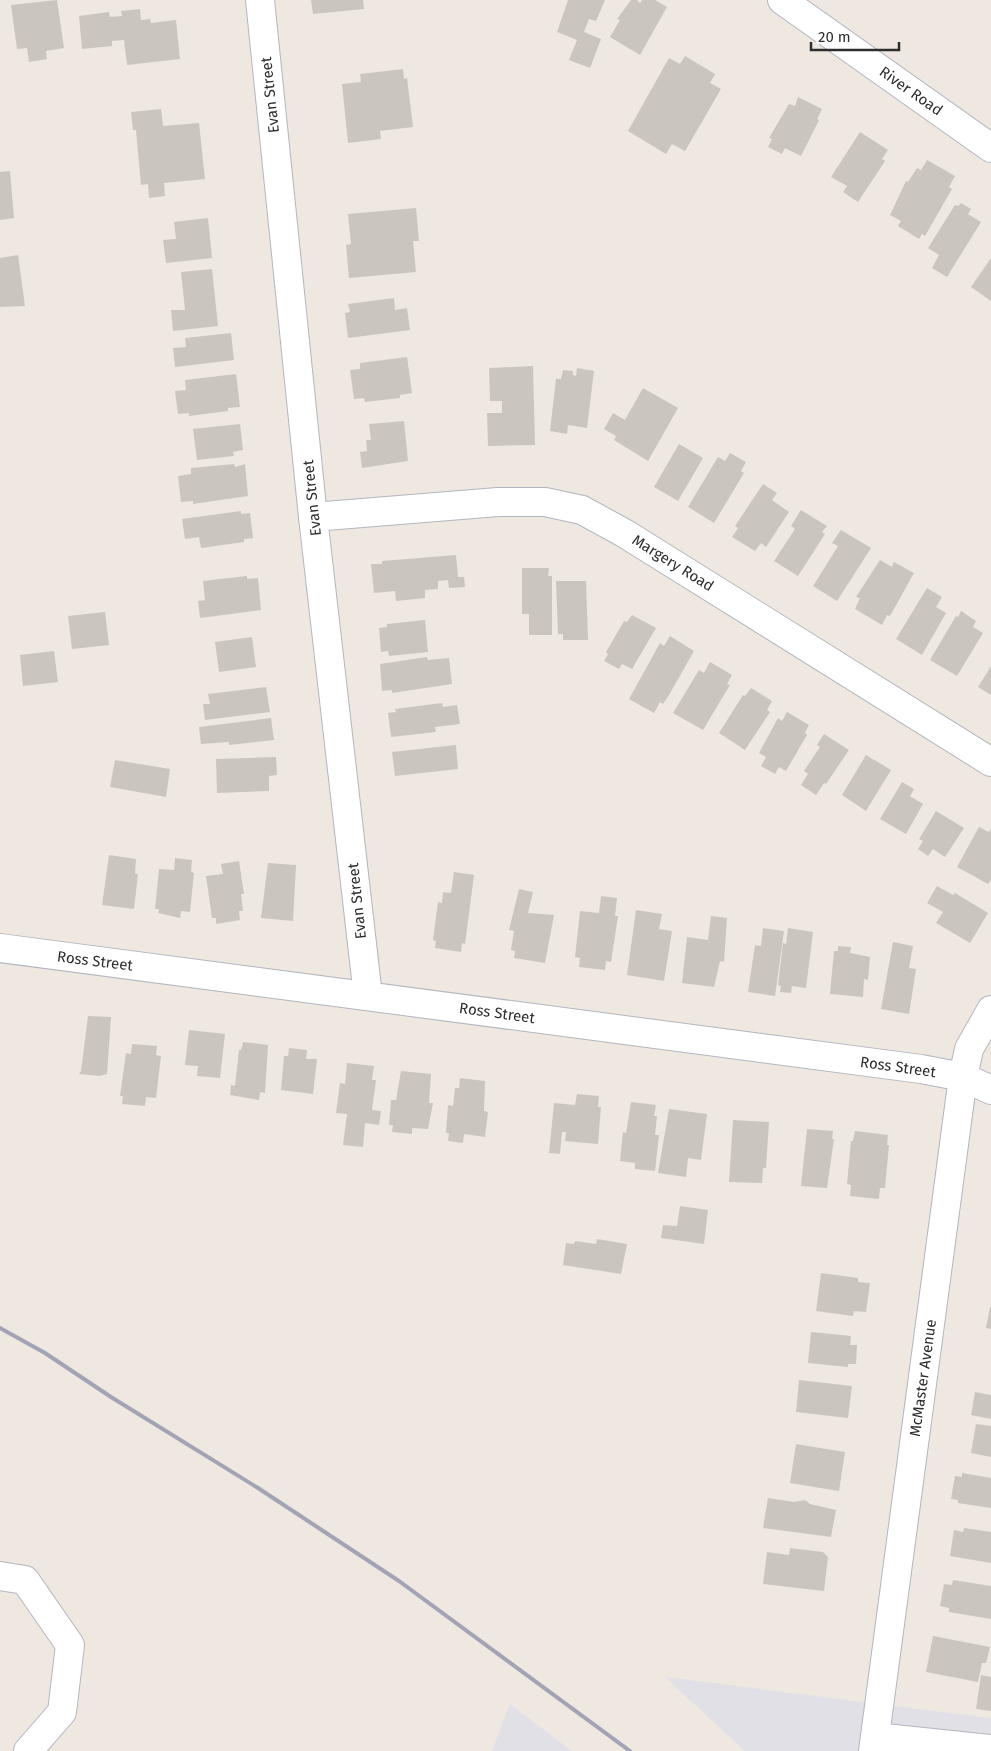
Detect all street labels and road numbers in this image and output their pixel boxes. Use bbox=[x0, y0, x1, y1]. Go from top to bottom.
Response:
street label: Evan Street bbox=[257, 55, 283, 134]
street label: River Road bbox=[876, 63, 946, 119]
street label: Evan Street bbox=[299, 458, 325, 537]
street label: Margery Road bbox=[629, 531, 717, 595]
street label: Evan Street bbox=[344, 861, 370, 940]
street label: Ross Street bbox=[56, 947, 134, 975]
street label: Ross Street bbox=[458, 999, 537, 1027]
street label: Ross Street bbox=[859, 1053, 938, 1081]
street label: McMaster Avenue bbox=[906, 1318, 940, 1438]

